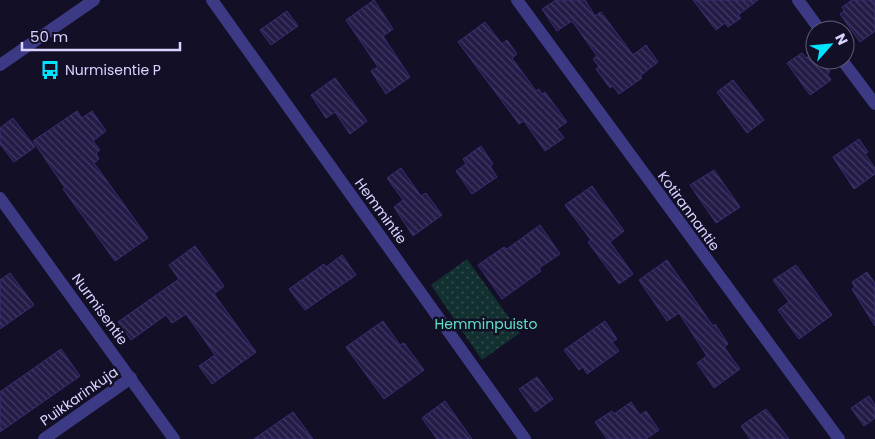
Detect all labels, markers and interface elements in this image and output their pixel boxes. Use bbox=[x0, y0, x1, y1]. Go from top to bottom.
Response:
scale bar bbox=[22, 20, 180, 52]
north arrow bbox=[805, 20, 855, 70]
text: 50 m bbox=[30, 26, 68, 47]
text: N bbox=[830, 30, 853, 48]
bus stop icon: Nurmisentie P bbox=[39, 59, 61, 81]
place label: Nurmisentie P bbox=[65, 60, 161, 80]
street label: Kotirannantie bbox=[653, 167, 725, 255]
street label: Hemmintie bbox=[350, 174, 412, 248]
street label: Nurmisentie bbox=[67, 269, 133, 349]
park label: Hemminpuisto bbox=[435, 314, 537, 334]
street label: Puikkarinkuja bbox=[36, 362, 122, 430]

